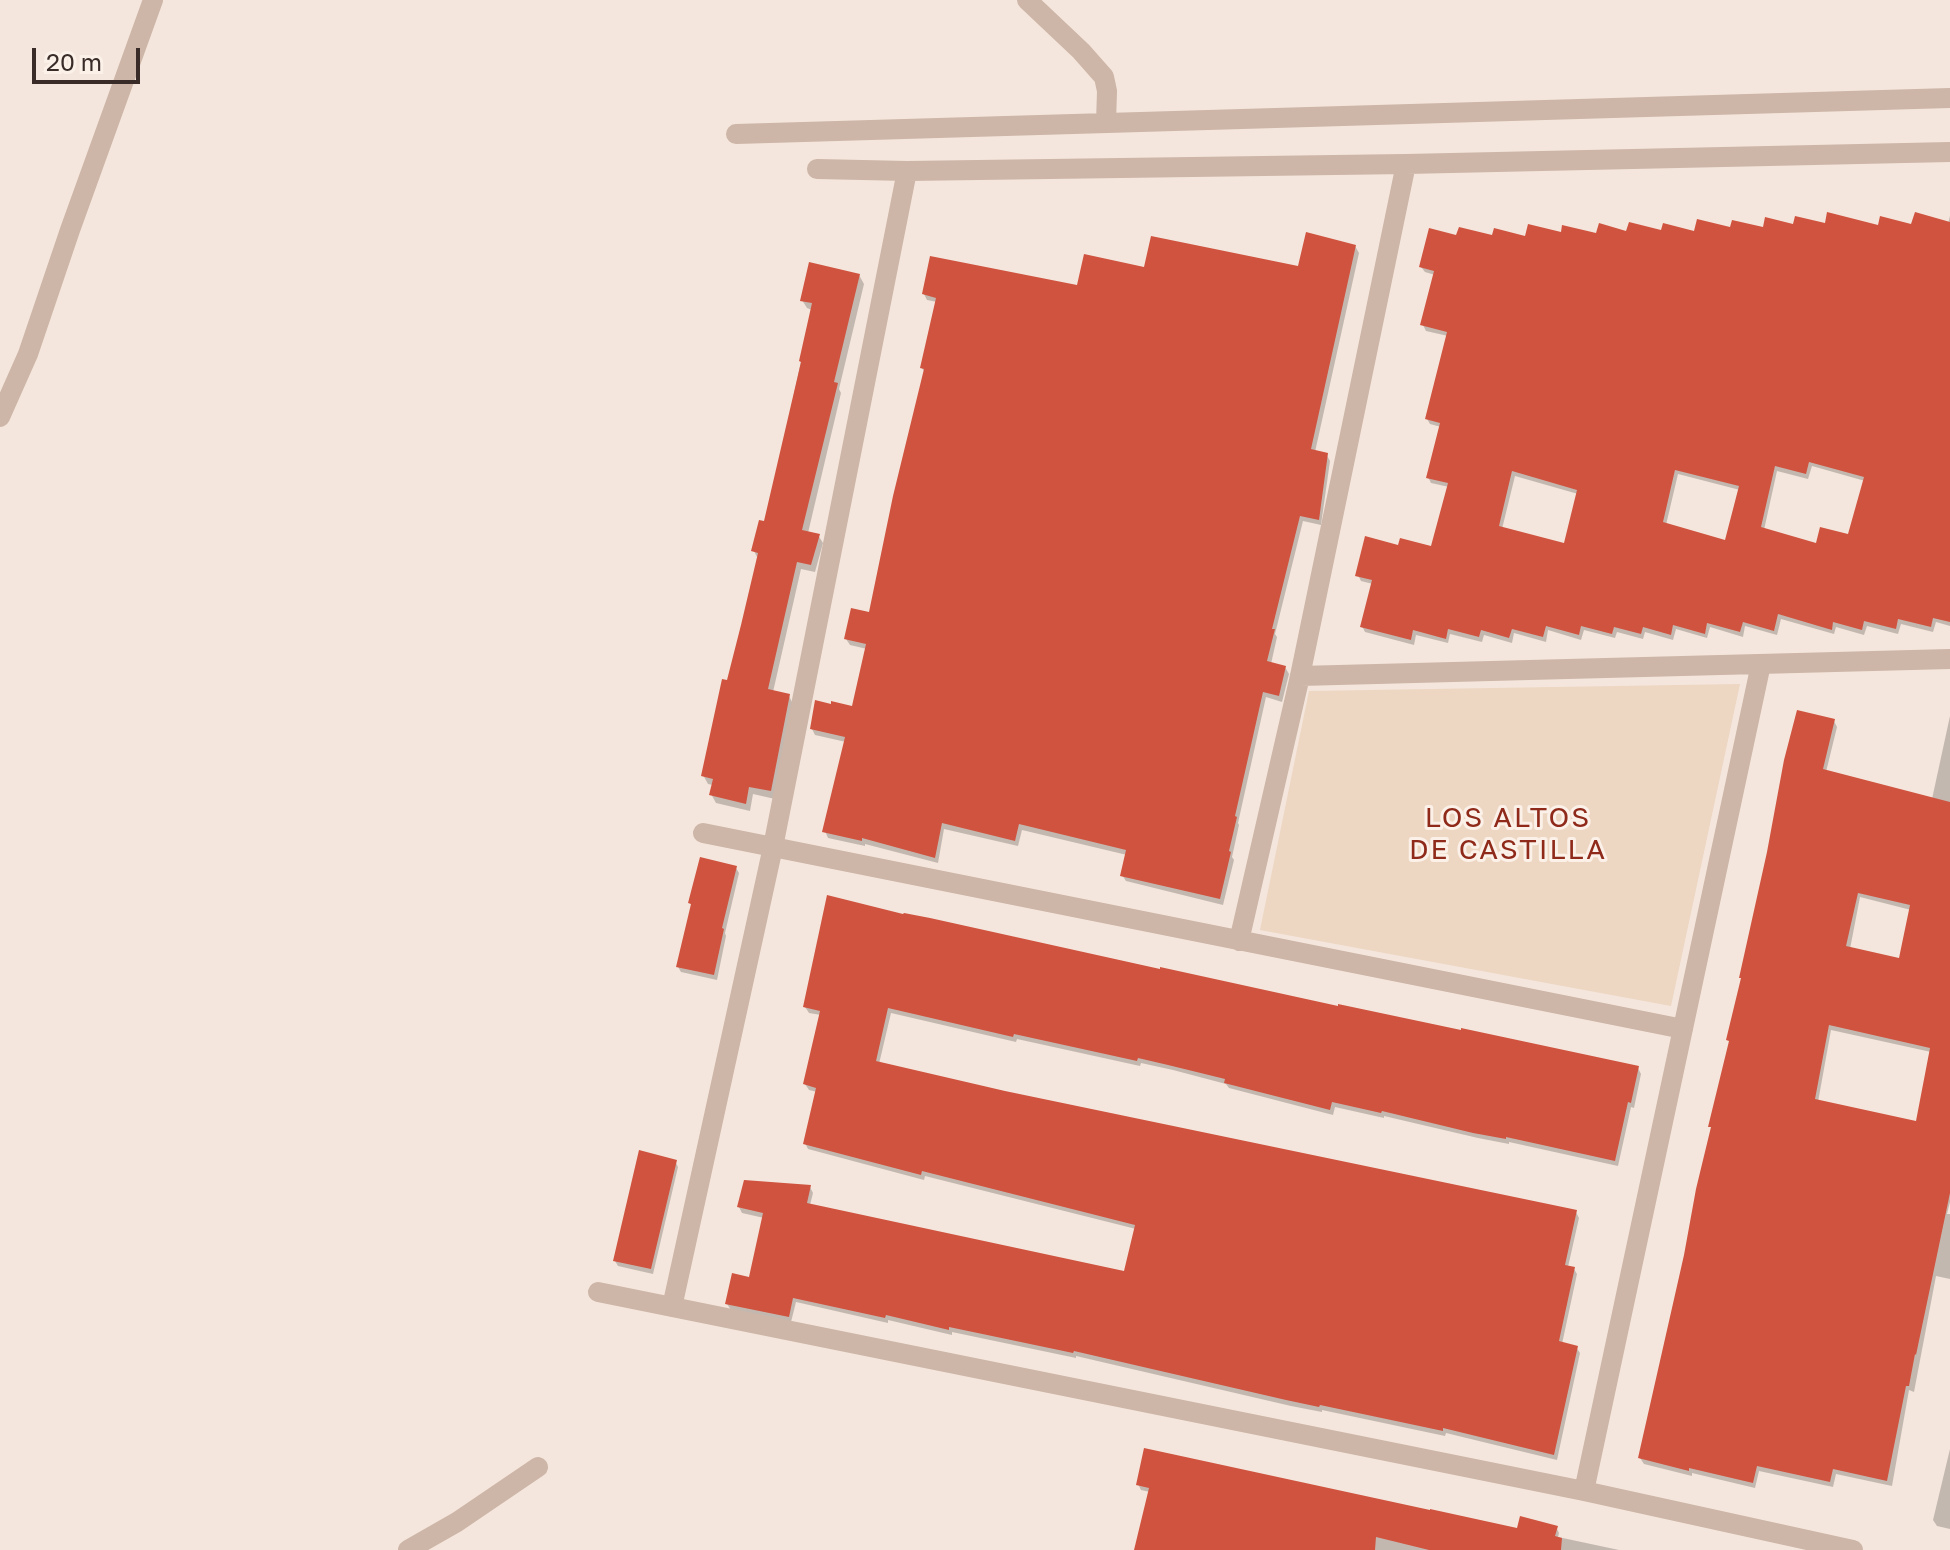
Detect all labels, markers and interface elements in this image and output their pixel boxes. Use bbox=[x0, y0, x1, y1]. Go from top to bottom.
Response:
scale bar bbox=[36, 32, 144, 82]
text: 20 m bbox=[46, 47, 102, 76]
district label: LOS ALTOS DE CASTILLA bbox=[1409, 801, 1607, 867]

